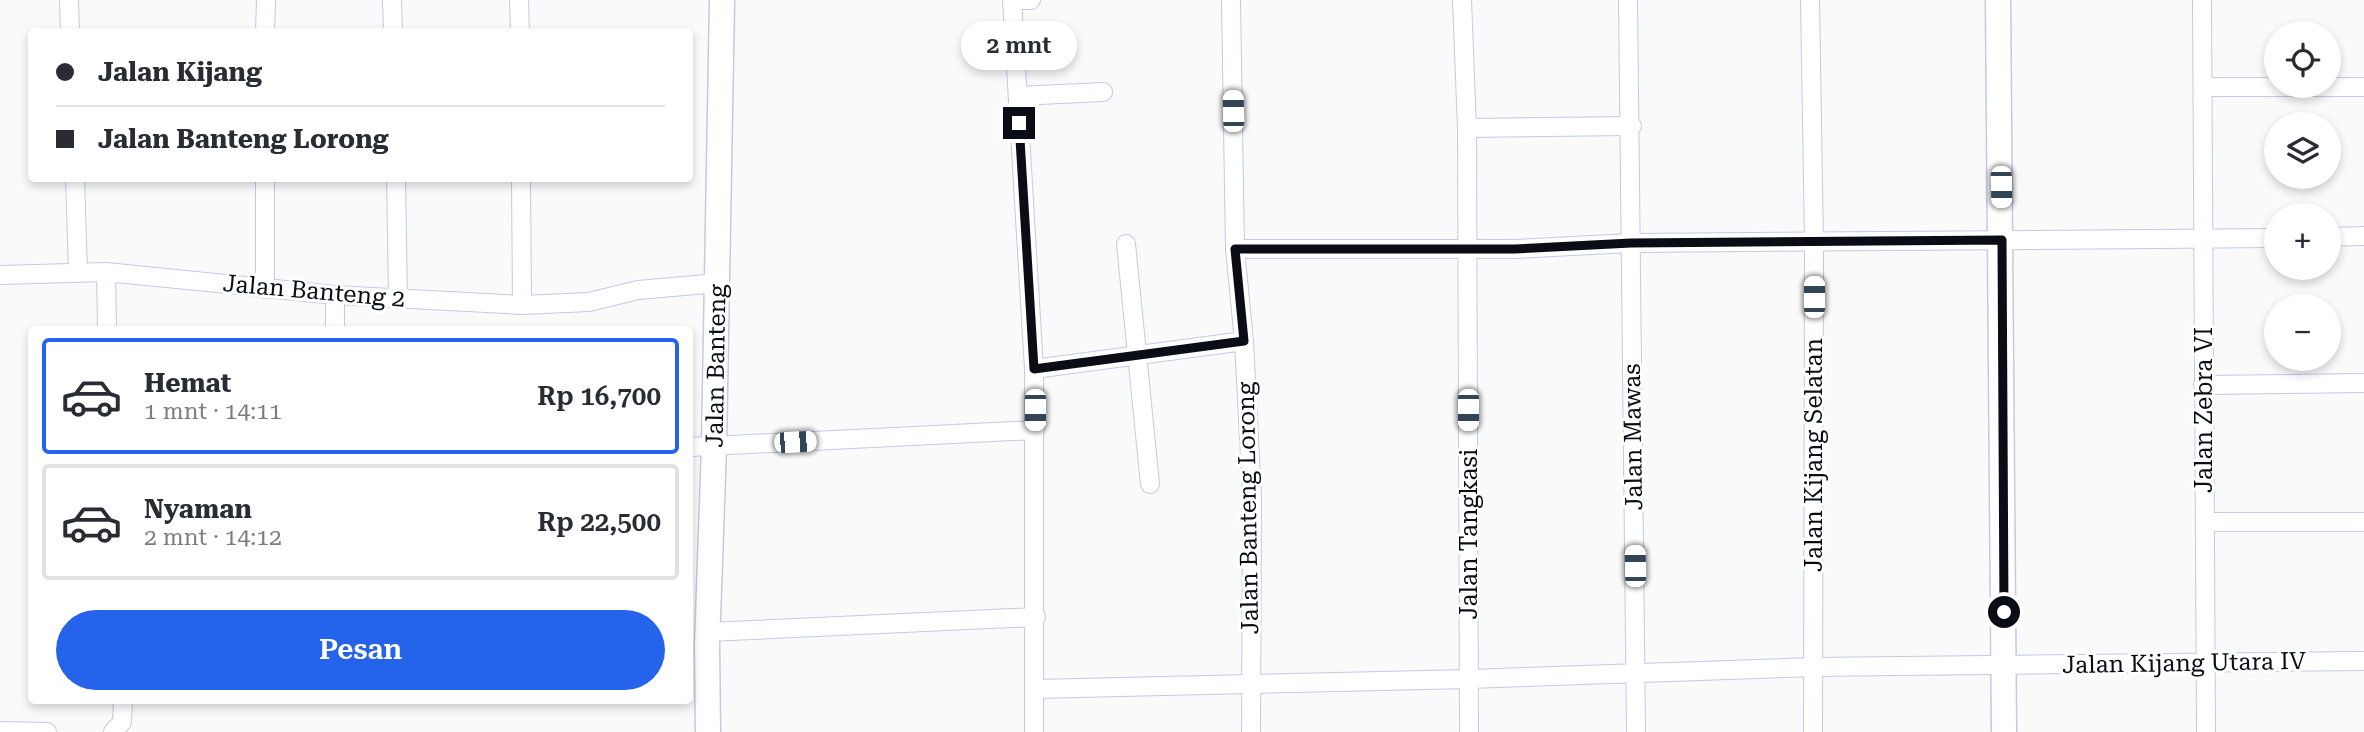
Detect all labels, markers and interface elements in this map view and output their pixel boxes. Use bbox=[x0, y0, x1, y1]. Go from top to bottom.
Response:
map controls bbox=[2264, 21, 2341, 371]
button: locate bbox=[2264, 21, 2341, 98]
callout: 2 mnt bbox=[961, 22, 1077, 71]
text: 2 mnt bbox=[987, 32, 1051, 59]
text: Jalan Kijang bbox=[98, 57, 262, 87]
car bbox=[1223, 90, 1244, 132]
route end bbox=[1003, 107, 1035, 139]
button: layers bbox=[2264, 112, 2341, 189]
text: Jalan Banteng Lorong bbox=[98, 124, 389, 154]
car bbox=[1991, 166, 2012, 208]
button: + bbox=[2264, 203, 2341, 280]
street label: Jalan Banteng 2 bbox=[222, 269, 406, 313]
car bbox=[1804, 276, 1825, 318]
street label: Jalan Banteng bbox=[701, 284, 731, 448]
button: − bbox=[2264, 294, 2341, 371]
street label: Jalan Zebra VI bbox=[2190, 327, 2218, 493]
street label: Jalan Kijang Selatan bbox=[1800, 338, 1828, 572]
street label: Jalan Mawas bbox=[1618, 363, 1648, 511]
icon: car bbox=[60, 365, 123, 428]
text: Hemat bbox=[144, 368, 231, 398]
text: Rp 16,700 bbox=[537, 381, 661, 411]
street label: Jalan Banteng Lorong bbox=[1232, 381, 1264, 635]
car bbox=[1025, 389, 1046, 431]
car bbox=[1458, 389, 1479, 431]
text: 1 mnt · 14:11 bbox=[144, 398, 282, 425]
car bbox=[774, 430, 817, 454]
street label: Jalan Tangkasi bbox=[1455, 448, 1483, 620]
icon: car bbox=[60, 491, 123, 554]
text: Nyaman bbox=[144, 494, 252, 524]
text: Rp 22,500 bbox=[537, 507, 661, 537]
text: 2 mnt · 14:12 bbox=[144, 524, 282, 551]
car bbox=[1625, 545, 1646, 587]
route start bbox=[1988, 596, 2020, 628]
button: Pesan bbox=[56, 610, 665, 690]
street label: Jalan Kijang Utara IV bbox=[2062, 647, 2306, 679]

